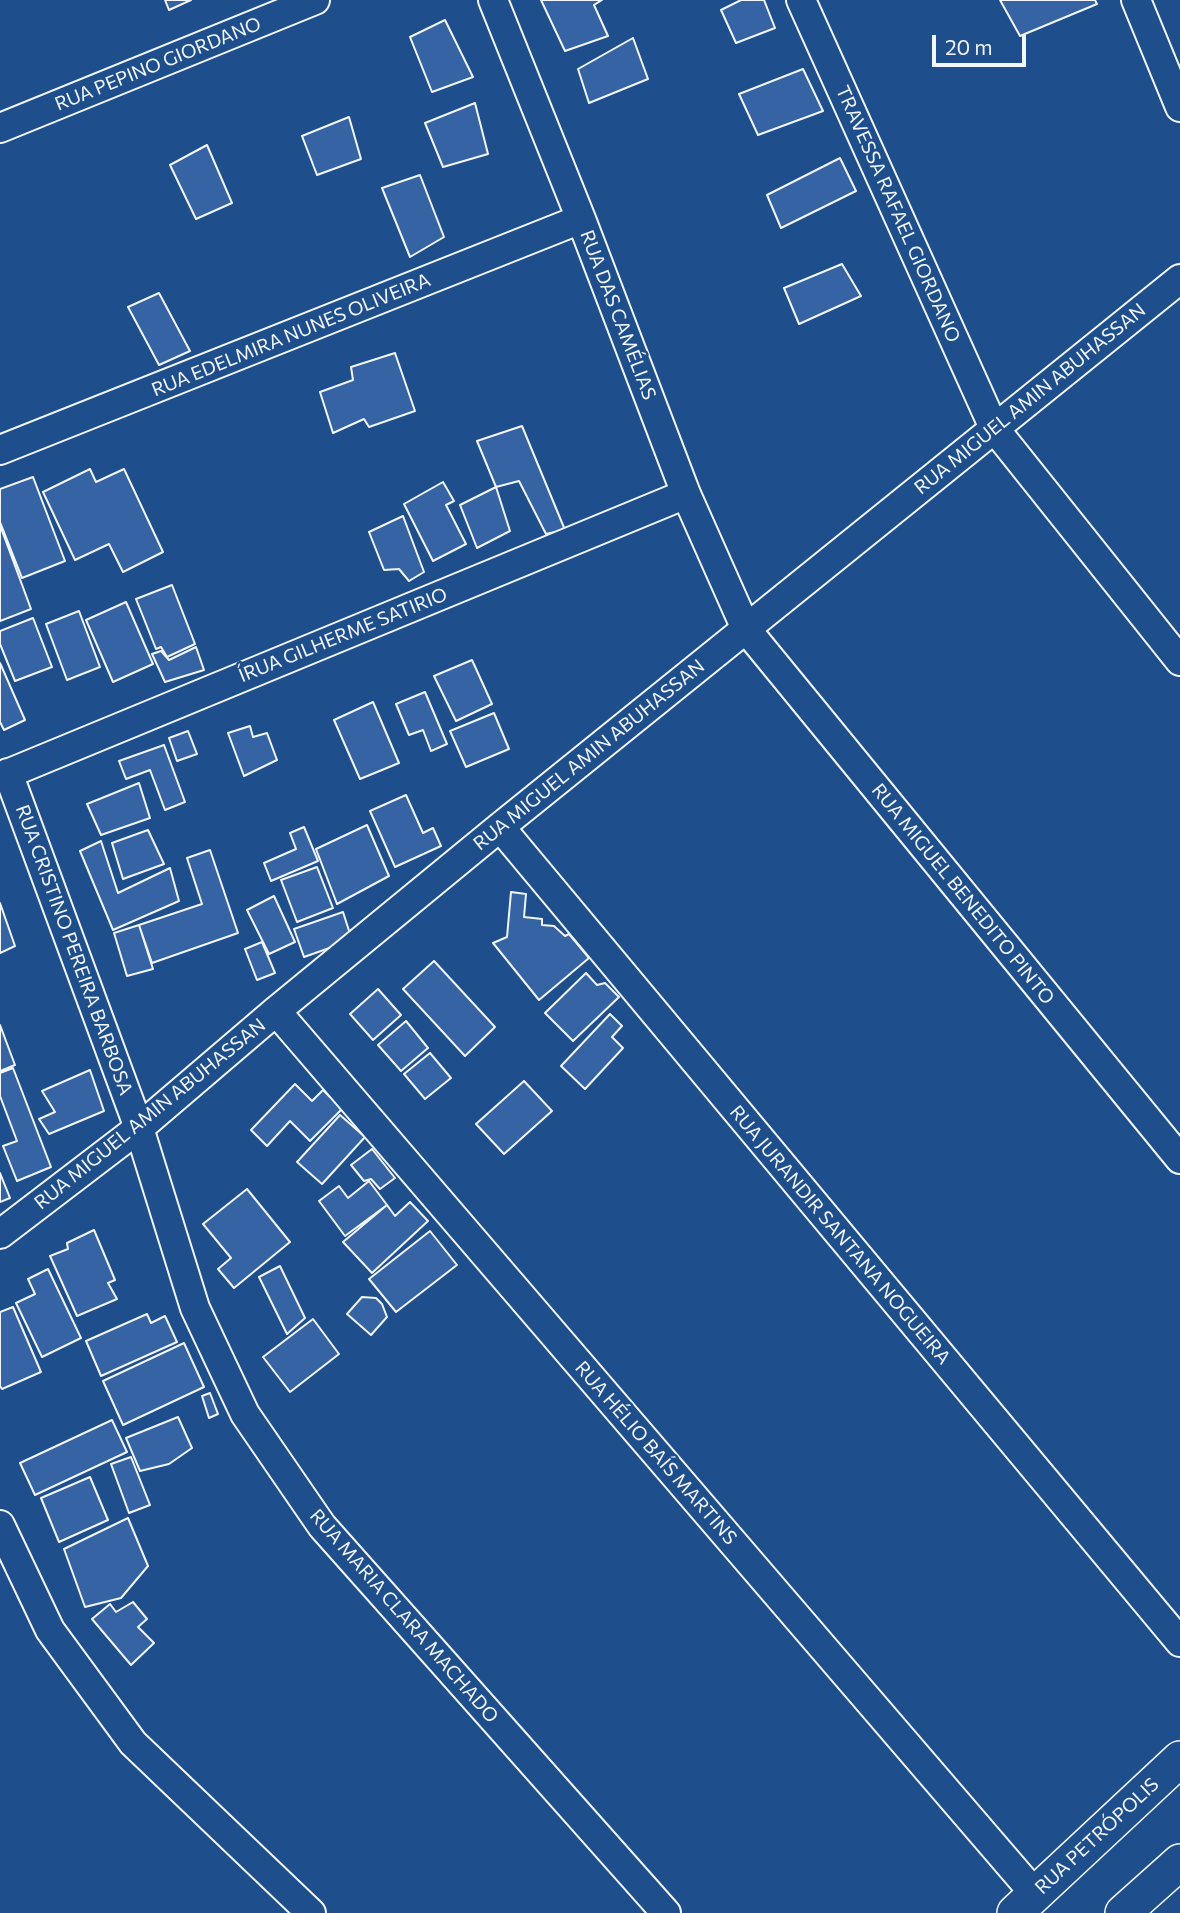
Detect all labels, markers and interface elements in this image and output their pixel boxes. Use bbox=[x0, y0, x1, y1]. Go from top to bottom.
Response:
street label: RUA PEPINO GIORDANO bbox=[52, 12, 264, 116]
scale bar bbox=[935, 21, 1030, 65]
text: 20 m bbox=[945, 34, 993, 59]
street label: TRAVESSA RAFAEL GIORDANO bbox=[831, 82, 965, 346]
street label: RUA DAS CAMÉLIAS bbox=[575, 227, 661, 403]
street label: RUA EDELMIRA NUNES OLIVEIRA bbox=[148, 269, 434, 401]
street label: RUA MIGUEL AMIN ABUHASSAN bbox=[910, 299, 1150, 499]
street label: ÍRUA GILHERME SATIRIO bbox=[235, 583, 451, 687]
street label: RUA MIGUEL AMIN ABUHASSAN bbox=[469, 655, 709, 855]
street label: RUA MIGUEL BENEDITO PINTO bbox=[867, 779, 1059, 1009]
street label: RUA CRISTINO PEREIRA BARBOSA bbox=[11, 802, 137, 1098]
street label: RUA MIGUEL AMIN ABUHASSAN bbox=[30, 1014, 270, 1214]
street label: RUA JURANDIR SANTANA NOGUEIRA bbox=[725, 1101, 955, 1369]
street label: RUA HÉLIO BAÍS MARTINS bbox=[570, 1357, 742, 1549]
street label: RUA MARIA CLARA MACHADO bbox=[305, 1505, 503, 1727]
street label: RUA PETRÓPOLIS bbox=[1031, 1773, 1163, 1899]

